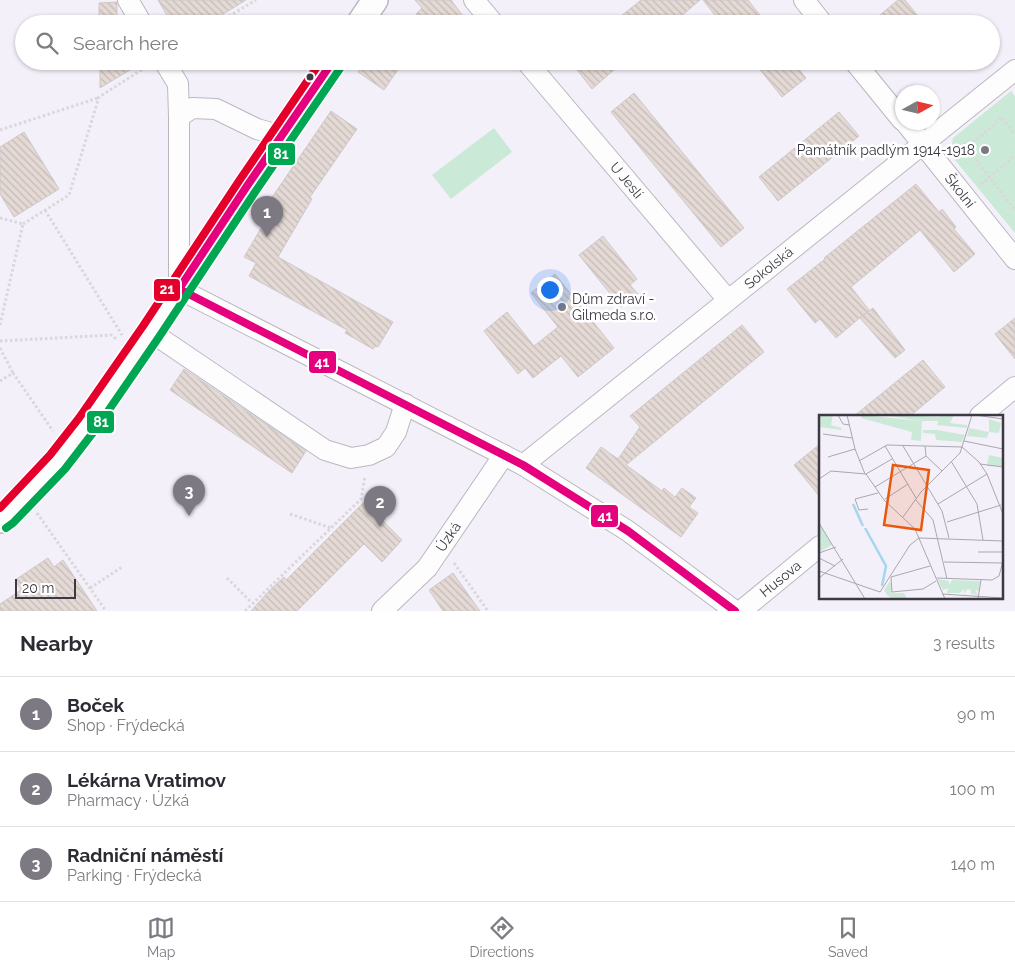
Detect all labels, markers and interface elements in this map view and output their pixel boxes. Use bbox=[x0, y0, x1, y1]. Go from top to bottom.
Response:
search box bbox=[15, 15, 1000, 70]
icon: search bbox=[33, 29, 61, 57]
text: Search here bbox=[73, 32, 179, 54]
unlabelled marker bbox=[305, 72, 315, 82]
north arrow bbox=[895, 85, 940, 130]
line badge: 81 bbox=[267, 142, 296, 166]
place label: Památník padlým 1914-1918 bbox=[797, 142, 975, 158]
marker: Památník padlým 1914-1918 bbox=[979, 144, 991, 156]
text: 81 bbox=[273, 146, 289, 162]
street label: U Jeslí bbox=[607, 159, 647, 202]
street label: Školní bbox=[942, 169, 979, 212]
pin: 1 bbox=[251, 196, 283, 237]
street label: Sokolská bbox=[741, 243, 796, 292]
your location bbox=[537, 277, 563, 303]
line badge: 21 bbox=[153, 278, 181, 302]
text: 21 bbox=[160, 281, 174, 297]
place label: Dům zdraví - Gilmeda s.r.o. bbox=[572, 291, 656, 323]
marker: Dům zdraví - Gilmeda s.r.o. bbox=[556, 301, 568, 313]
line badge: 41 bbox=[308, 350, 337, 374]
text: 41 bbox=[315, 354, 330, 370]
line badge: 81 bbox=[86, 410, 115, 434]
text: 81 bbox=[93, 414, 109, 430]
inset map bbox=[819, 415, 1002, 598]
pin: 3 bbox=[173, 475, 205, 516]
pin: 2 bbox=[364, 486, 396, 527]
line badge: 41 bbox=[590, 504, 619, 528]
text: 41 bbox=[598, 508, 613, 524]
street label: Úzká bbox=[432, 519, 464, 555]
street label: Husova bbox=[757, 557, 804, 600]
scale bar bbox=[15, 576, 76, 599]
text: 20 m bbox=[22, 580, 54, 596]
text: Nearby bbox=[20, 631, 93, 656]
text: 3 results bbox=[933, 634, 995, 653]
text: Boček bbox=[67, 694, 124, 716]
text: 1 bbox=[32, 705, 40, 724]
text: 90 m bbox=[957, 705, 995, 724]
text: Shop · Frýdecká bbox=[67, 716, 185, 735]
text: Lékárna Vratimov bbox=[67, 769, 226, 791]
text: 2 bbox=[31, 780, 41, 799]
text: 100 m bbox=[950, 780, 995, 799]
text: Pharmacy · Úzká bbox=[67, 791, 189, 810]
text: Radniční náměstí bbox=[67, 844, 223, 866]
text: 3 bbox=[32, 855, 40, 874]
text: 140 m bbox=[951, 855, 995, 874]
text: Parking · Frýdecká bbox=[67, 866, 202, 885]
tab: Map bbox=[147, 914, 175, 960]
tab: Directions bbox=[469, 914, 534, 960]
tab: Saved bbox=[828, 914, 868, 960]

